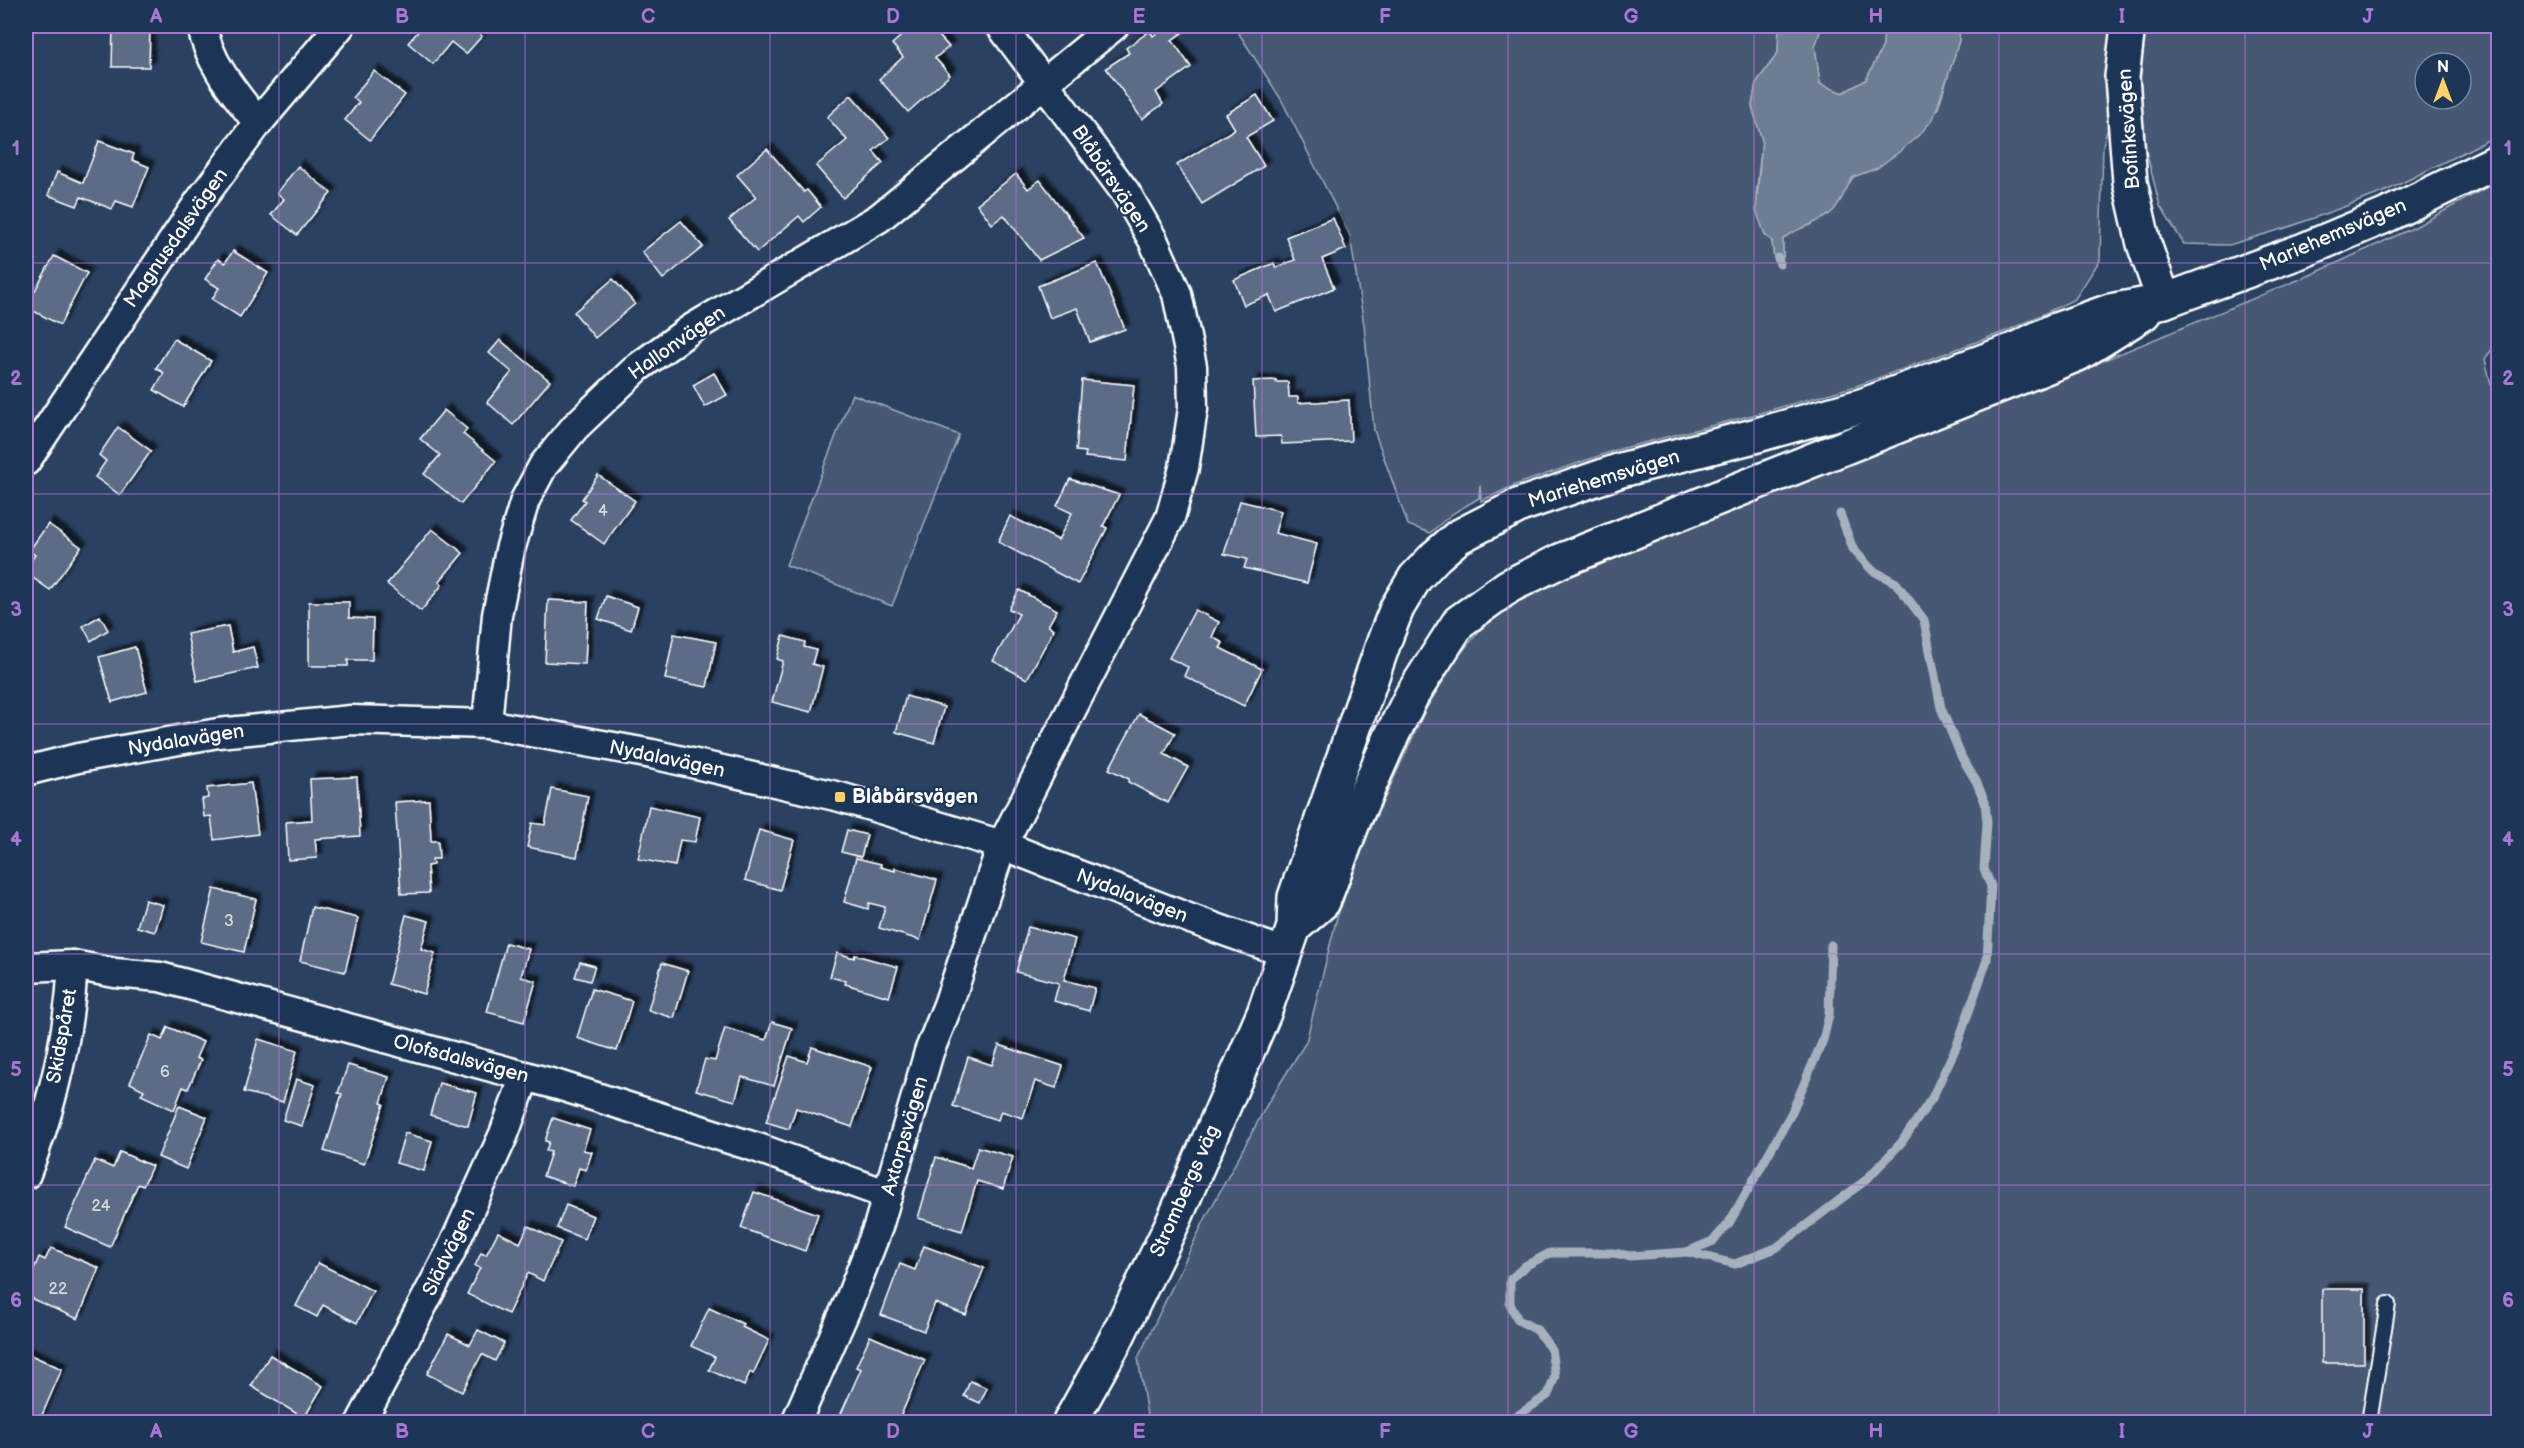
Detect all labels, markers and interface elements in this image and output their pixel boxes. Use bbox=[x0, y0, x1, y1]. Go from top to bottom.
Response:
text: A bbox=[149, 5, 163, 29]
text: B bbox=[395, 5, 409, 29]
text: C bbox=[641, 5, 655, 29]
text: D bbox=[886, 5, 900, 29]
text: E bbox=[1133, 5, 1146, 29]
text: F bbox=[1379, 5, 1391, 29]
text: G bbox=[1624, 5, 1639, 29]
text: H bbox=[1869, 5, 1883, 29]
text: I bbox=[2119, 5, 2125, 29]
text: J bbox=[2363, 5, 2375, 29]
north arrow bbox=[2413, 51, 2473, 111]
text: N bbox=[2437, 58, 2449, 77]
street label: Bofinksvägen bbox=[2113, 68, 2145, 190]
street label: Blåbärsvägen bbox=[1066, 121, 1156, 237]
text: 1 bbox=[12, 137, 20, 161]
text: 1 bbox=[2504, 137, 2512, 161]
street label: Magnusdalsvägen bbox=[119, 164, 233, 312]
street label: Mariehemsvägen bbox=[2256, 193, 2410, 277]
street label: Hallonvägen bbox=[624, 301, 730, 385]
text: 2 bbox=[10, 367, 22, 391]
text: 2 bbox=[2502, 367, 2514, 391]
street label: Mariehemsvägen bbox=[1525, 445, 1683, 513]
house number: 4 bbox=[598, 502, 608, 521]
text: 3 bbox=[10, 598, 22, 622]
text: 3 bbox=[2502, 598, 2514, 622]
street label: Nydalavägen bbox=[126, 719, 246, 761]
street label: Nydalavägen bbox=[607, 735, 727, 783]
place label: Blåbärsvägen bbox=[852, 785, 978, 809]
marker: Blåbärsvägen bbox=[833, 790, 847, 804]
text: 4 bbox=[10, 828, 22, 852]
text: 4 bbox=[2502, 828, 2514, 852]
street label: Nydalavägen bbox=[1073, 864, 1191, 928]
house number: 3 bbox=[224, 912, 234, 931]
street label: Skidspåret bbox=[42, 987, 82, 1085]
street label: Olofsdalsvägen bbox=[391, 1029, 531, 1089]
text: 5 bbox=[10, 1058, 22, 1082]
text: 5 bbox=[2502, 1058, 2514, 1082]
house number: 6 bbox=[160, 1063, 170, 1082]
street label: Axtorpsvägen bbox=[877, 1074, 933, 1198]
street label: Strombergs väg bbox=[1145, 1121, 1225, 1261]
house number: 24 bbox=[92, 1197, 111, 1216]
street label: Slädvägen bbox=[417, 1204, 481, 1300]
house number: 22 bbox=[49, 1280, 68, 1299]
text: 6 bbox=[10, 1289, 22, 1313]
text: 6 bbox=[2502, 1289, 2514, 1313]
text: A bbox=[149, 1420, 163, 1444]
text: B bbox=[395, 1420, 409, 1444]
text: C bbox=[641, 1420, 655, 1444]
text: D bbox=[886, 1420, 900, 1444]
text: E bbox=[1133, 1420, 1146, 1444]
text: F bbox=[1379, 1420, 1391, 1444]
text: G bbox=[1624, 1420, 1639, 1444]
text: H bbox=[1869, 1420, 1883, 1444]
text: I bbox=[2119, 1420, 2125, 1444]
text: J bbox=[2363, 1420, 2375, 1444]

